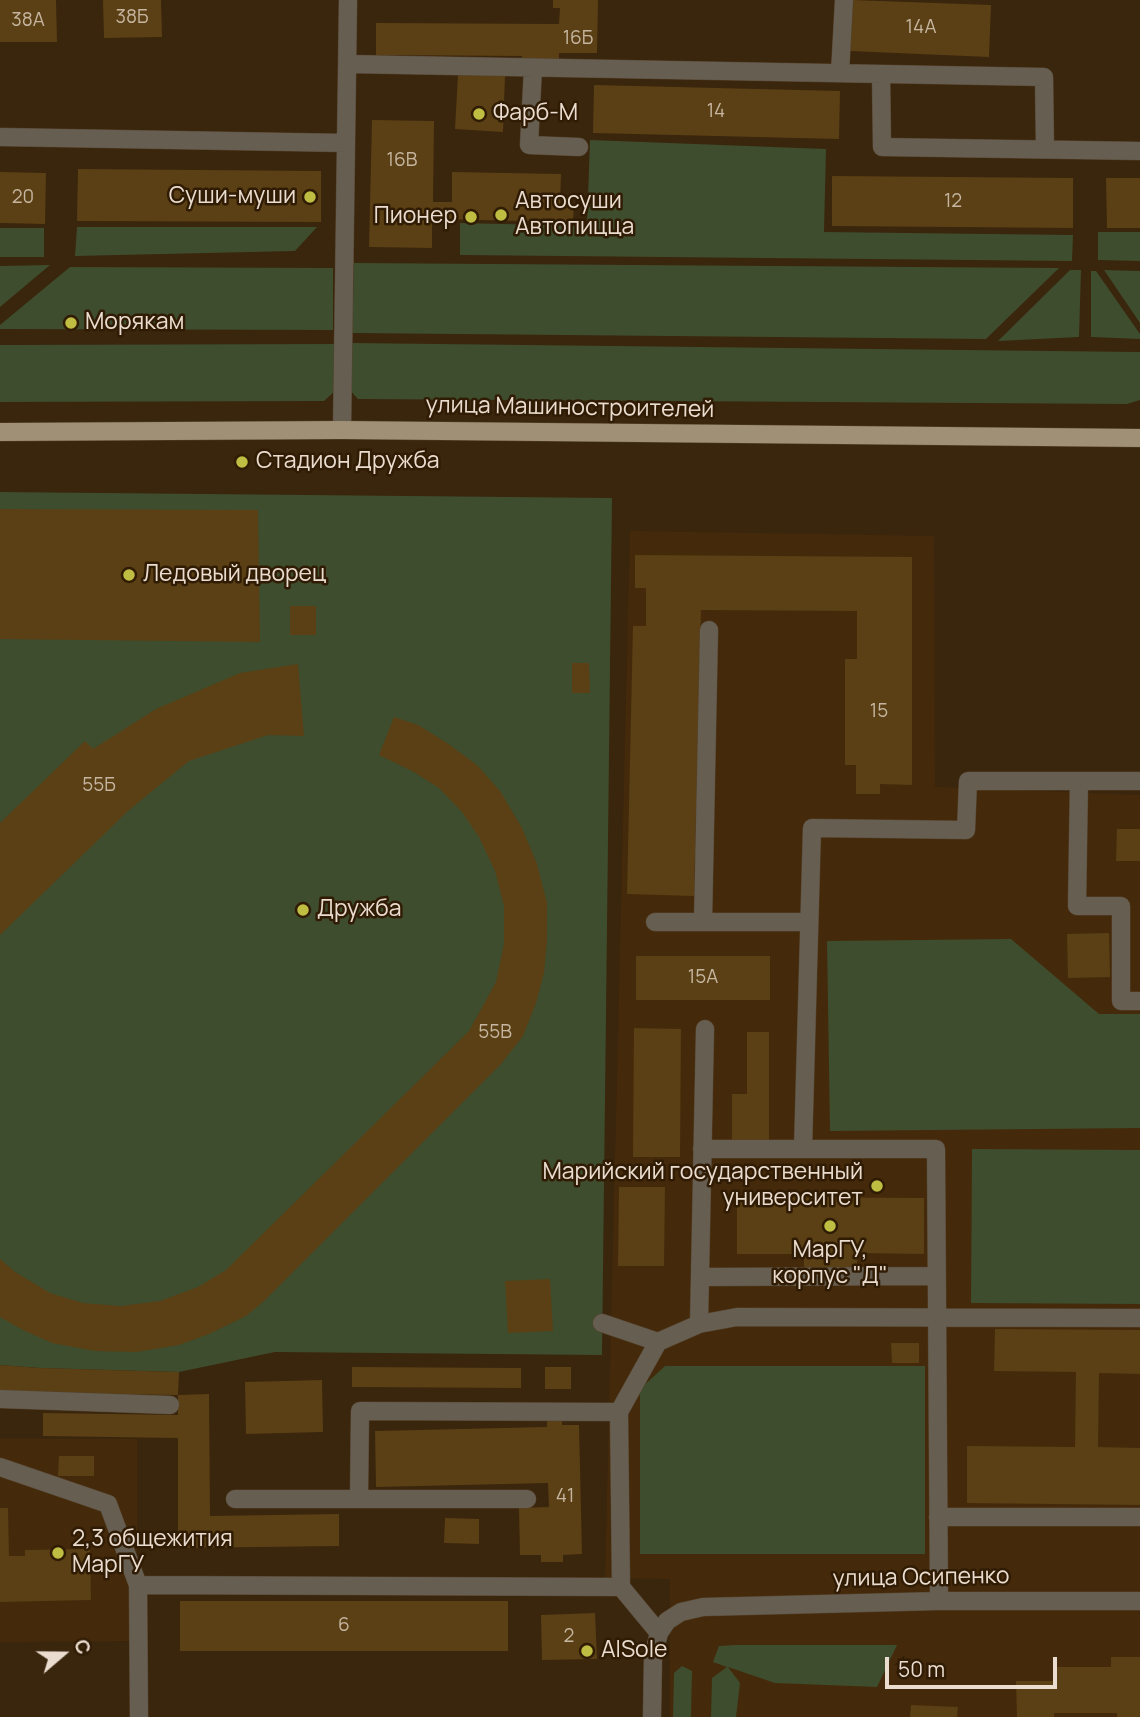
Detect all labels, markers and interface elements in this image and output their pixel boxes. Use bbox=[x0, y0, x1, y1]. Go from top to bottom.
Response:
house number: 38Б bbox=[115, 7, 149, 29]
house number: 38А bbox=[11, 10, 45, 32]
house number: 14А bbox=[906, 17, 936, 39]
house number: 16Б bbox=[563, 28, 593, 50]
place label: Фарб-М bbox=[493, 100, 578, 128]
house number: 14 bbox=[707, 101, 725, 123]
marker: Фарб-М bbox=[471, 106, 487, 122]
house number: 16В bbox=[387, 150, 417, 172]
place label: Суши-муши bbox=[169, 183, 296, 211]
house number: 20 bbox=[12, 187, 34, 209]
place label: Автосуши Автопицца bbox=[515, 188, 634, 242]
marker: Суши-муши bbox=[302, 189, 318, 205]
house number: 12 bbox=[944, 191, 962, 213]
place label: Пионер bbox=[374, 203, 457, 231]
marker: Автосуши Автопицца bbox=[493, 207, 509, 223]
marker: Пионер bbox=[463, 209, 479, 225]
place label: Морякам bbox=[85, 309, 184, 337]
marker: Морякам bbox=[63, 315, 79, 331]
street label: улица Машиностроителей bbox=[425, 392, 715, 424]
place label: Стадион Дружба bbox=[256, 448, 440, 476]
marker: Стадион Дружба bbox=[234, 454, 250, 470]
place label: Ледовый дворец bbox=[143, 561, 326, 589]
marker: Ледовый дворец bbox=[121, 567, 137, 583]
house number: 15 bbox=[870, 701, 888, 723]
house number: 55Б bbox=[82, 775, 116, 797]
place label: Дружба bbox=[317, 896, 402, 924]
marker: Дружба bbox=[295, 902, 311, 918]
house number: 15А bbox=[688, 967, 718, 989]
house number: 55В bbox=[478, 1022, 512, 1044]
place label: Марийский государственный университет bbox=[543, 1159, 863, 1213]
marker: Марийский государственный университет bbox=[869, 1178, 885, 1194]
marker: МарГУ, корпус "Д" bbox=[822, 1218, 838, 1234]
place label: МарГУ, корпус "Д" bbox=[772, 1237, 888, 1291]
house number: 41 bbox=[556, 1486, 574, 1508]
place label: 2,3 общежития МарГУ bbox=[72, 1526, 233, 1580]
marker: 2,3 общежития МарГУ bbox=[50, 1545, 66, 1561]
street label: улица Осипенко bbox=[832, 1563, 1010, 1593]
house number: 6 bbox=[338, 1615, 350, 1637]
north arrow bbox=[28, 1619, 98, 1689]
house number: 2 bbox=[564, 1626, 574, 1648]
text: С bbox=[68, 1636, 97, 1658]
place label: AlSole bbox=[601, 1637, 668, 1665]
marker: AlSole bbox=[579, 1643, 595, 1659]
scale bar bbox=[888, 1644, 1060, 1688]
text: 50 m bbox=[898, 1655, 945, 1683]

